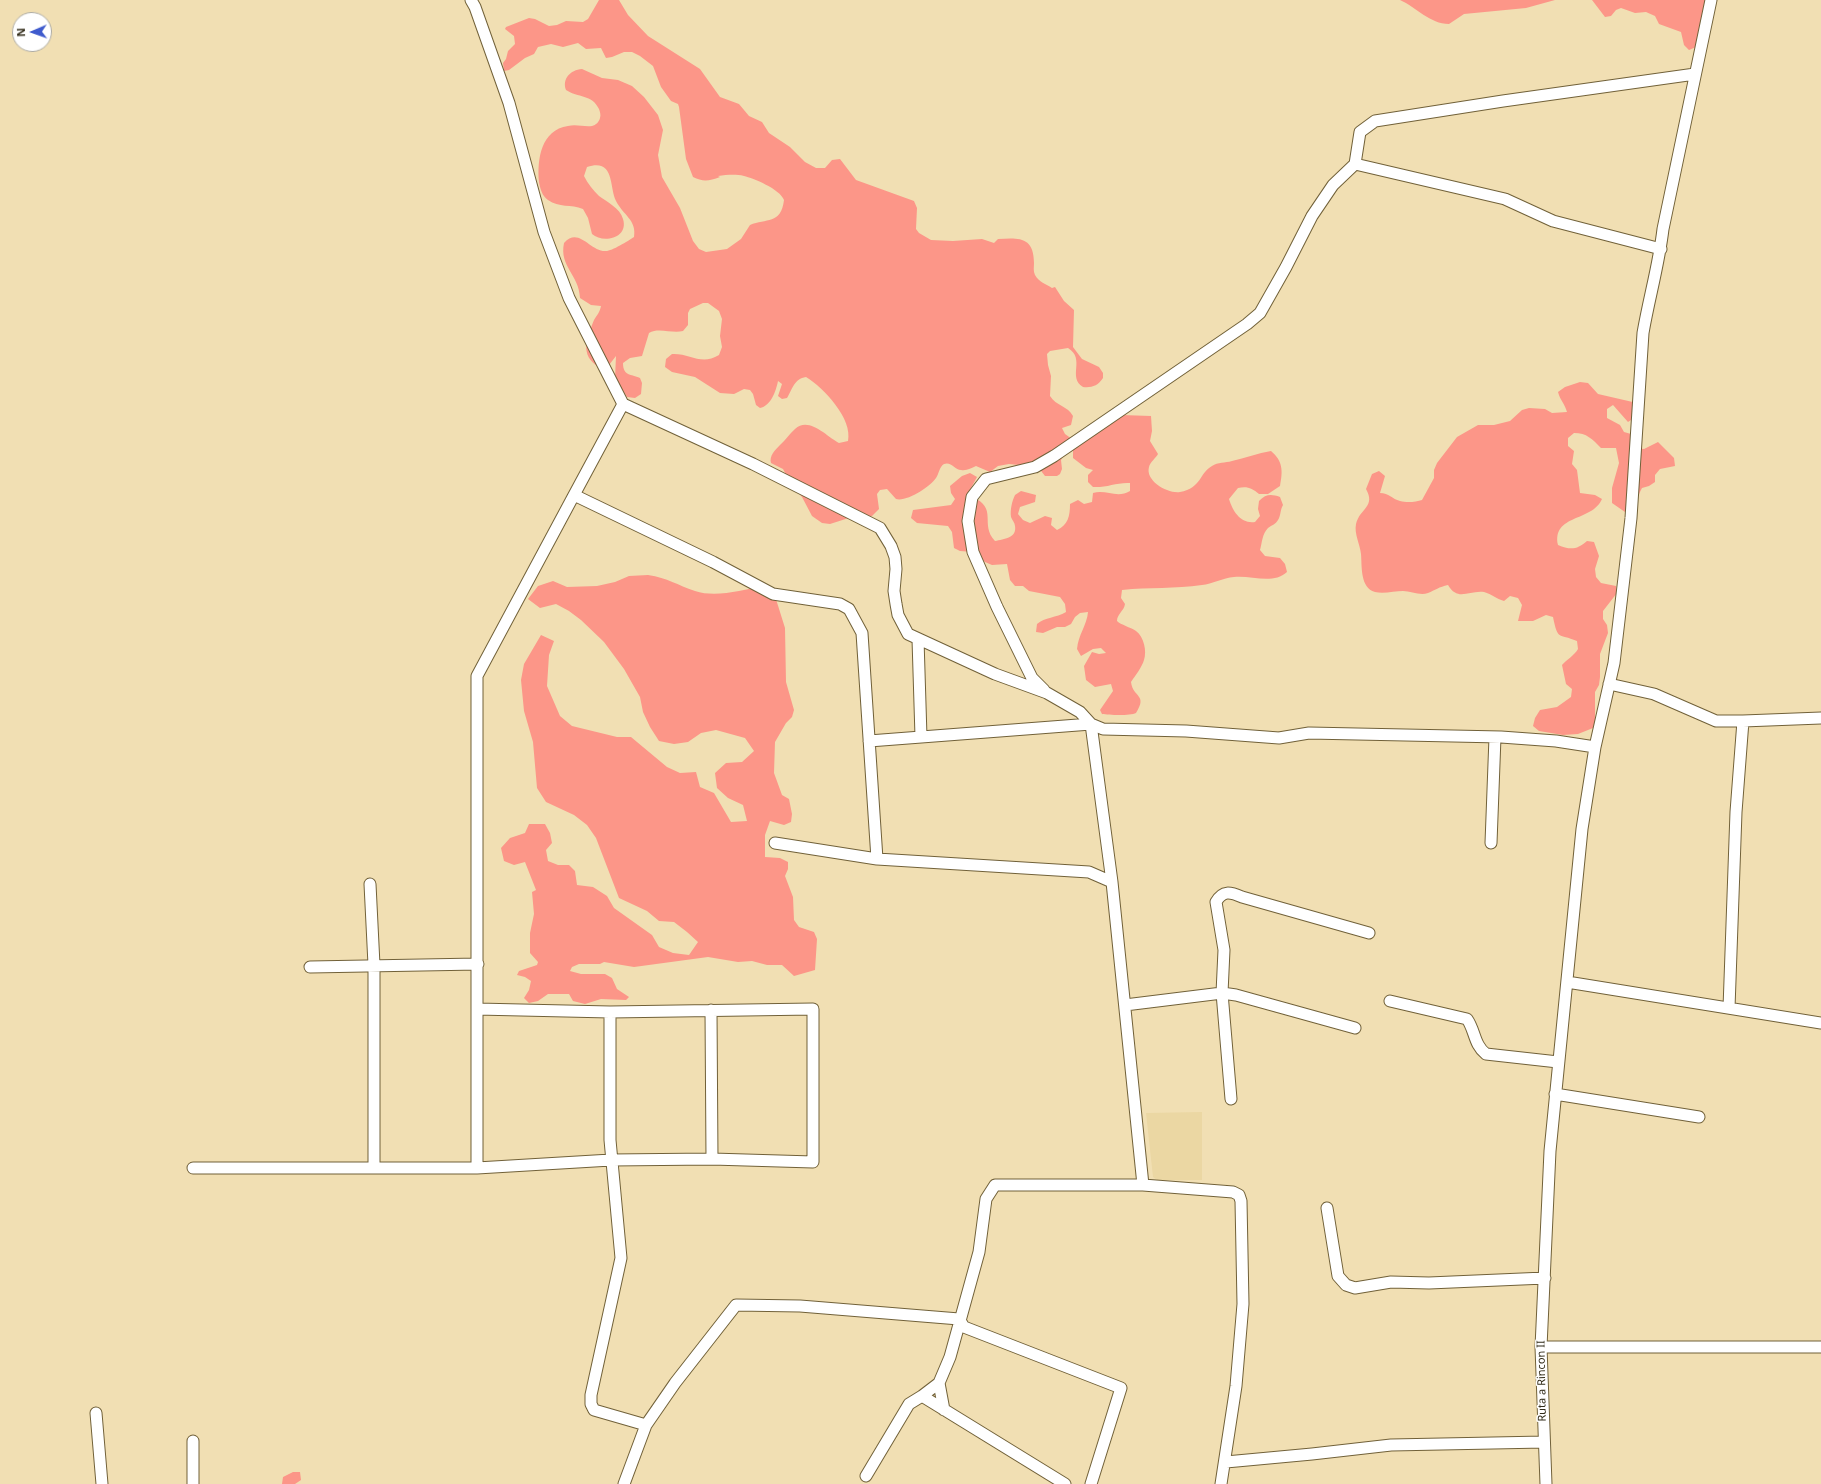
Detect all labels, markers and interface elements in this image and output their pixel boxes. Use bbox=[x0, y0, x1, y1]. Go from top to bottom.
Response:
north arrow bbox=[12, 12, 52, 52]
text: N bbox=[13, 28, 28, 37]
street label: Ruta a Rincon II bbox=[1535, 1340, 1549, 1422]

